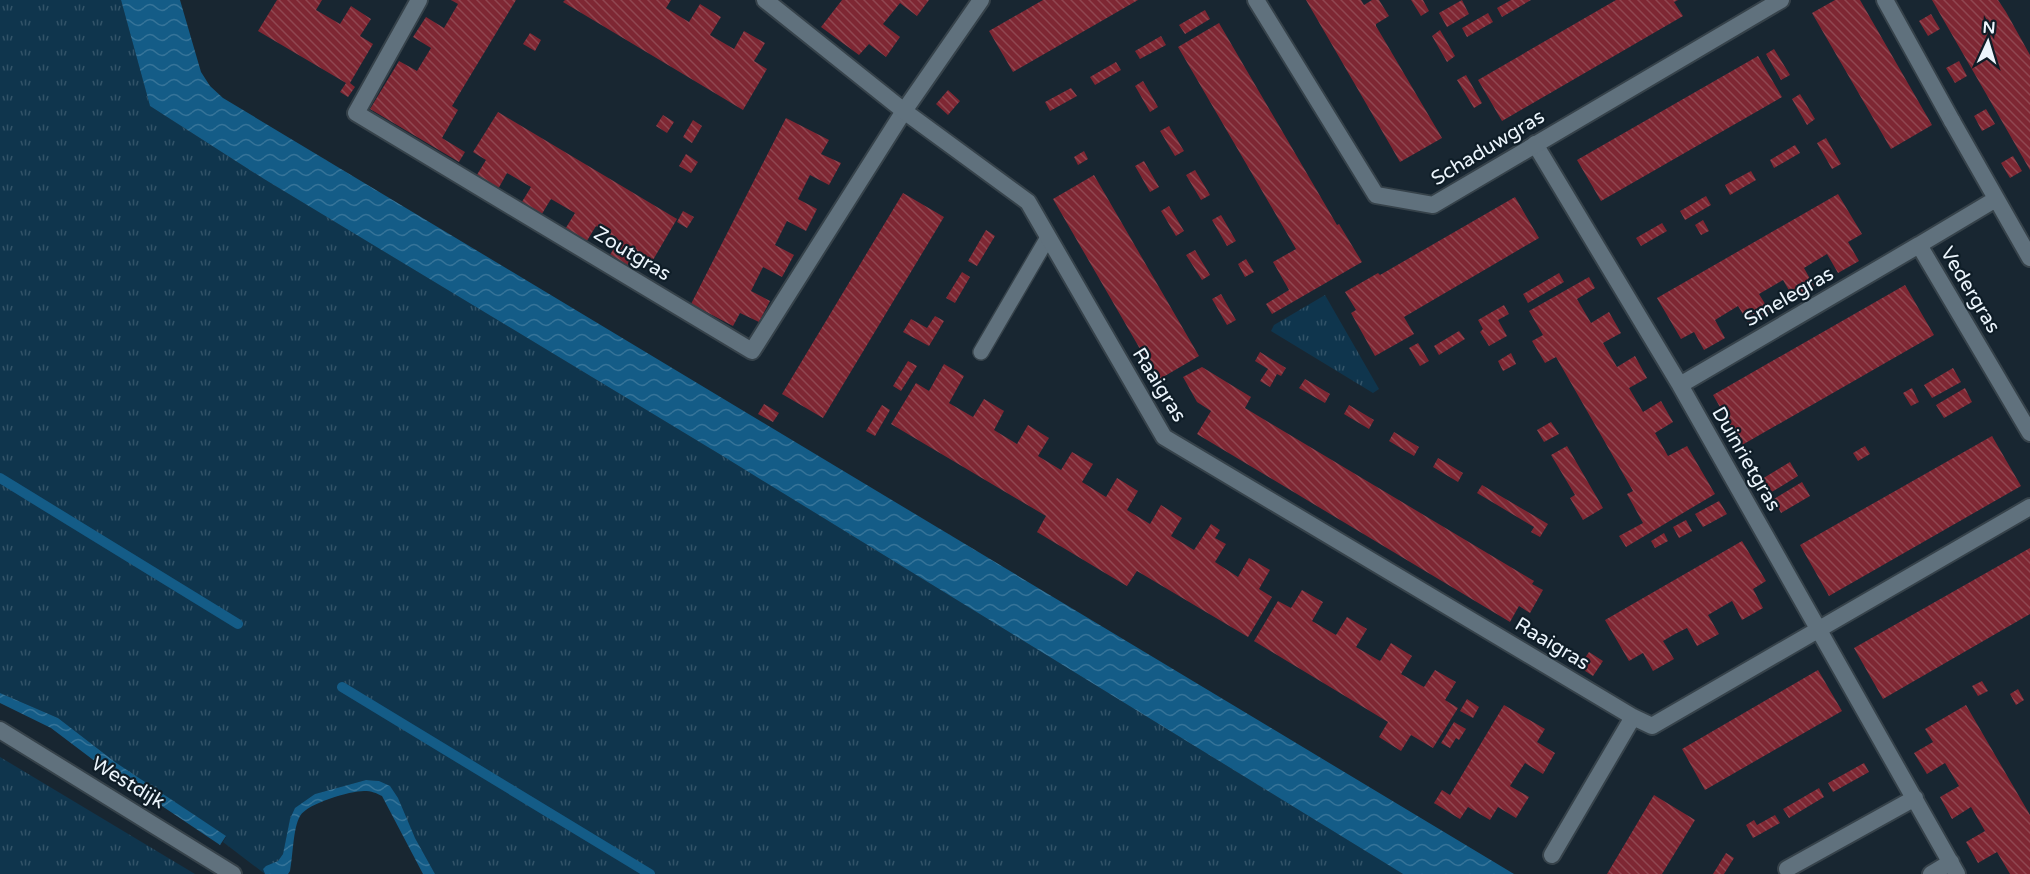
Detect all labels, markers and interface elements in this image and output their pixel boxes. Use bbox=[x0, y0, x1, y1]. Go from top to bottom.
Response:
north arrow bbox=[1958, 12, 2018, 72]
text: N bbox=[1982, 18, 1996, 38]
street label: Schaduwgras bbox=[1427, 105, 1549, 191]
street label: Zoutgras bbox=[589, 222, 675, 286]
street label: Vedergras bbox=[1935, 242, 2005, 338]
street label: Smelegras bbox=[1740, 262, 1838, 332]
street label: Raaigras bbox=[1127, 344, 1191, 426]
street label: Duinrietgras bbox=[1706, 402, 1786, 516]
street label: Raaigras bbox=[1510, 612, 1594, 676]
street label: Westdijk bbox=[87, 752, 169, 814]

